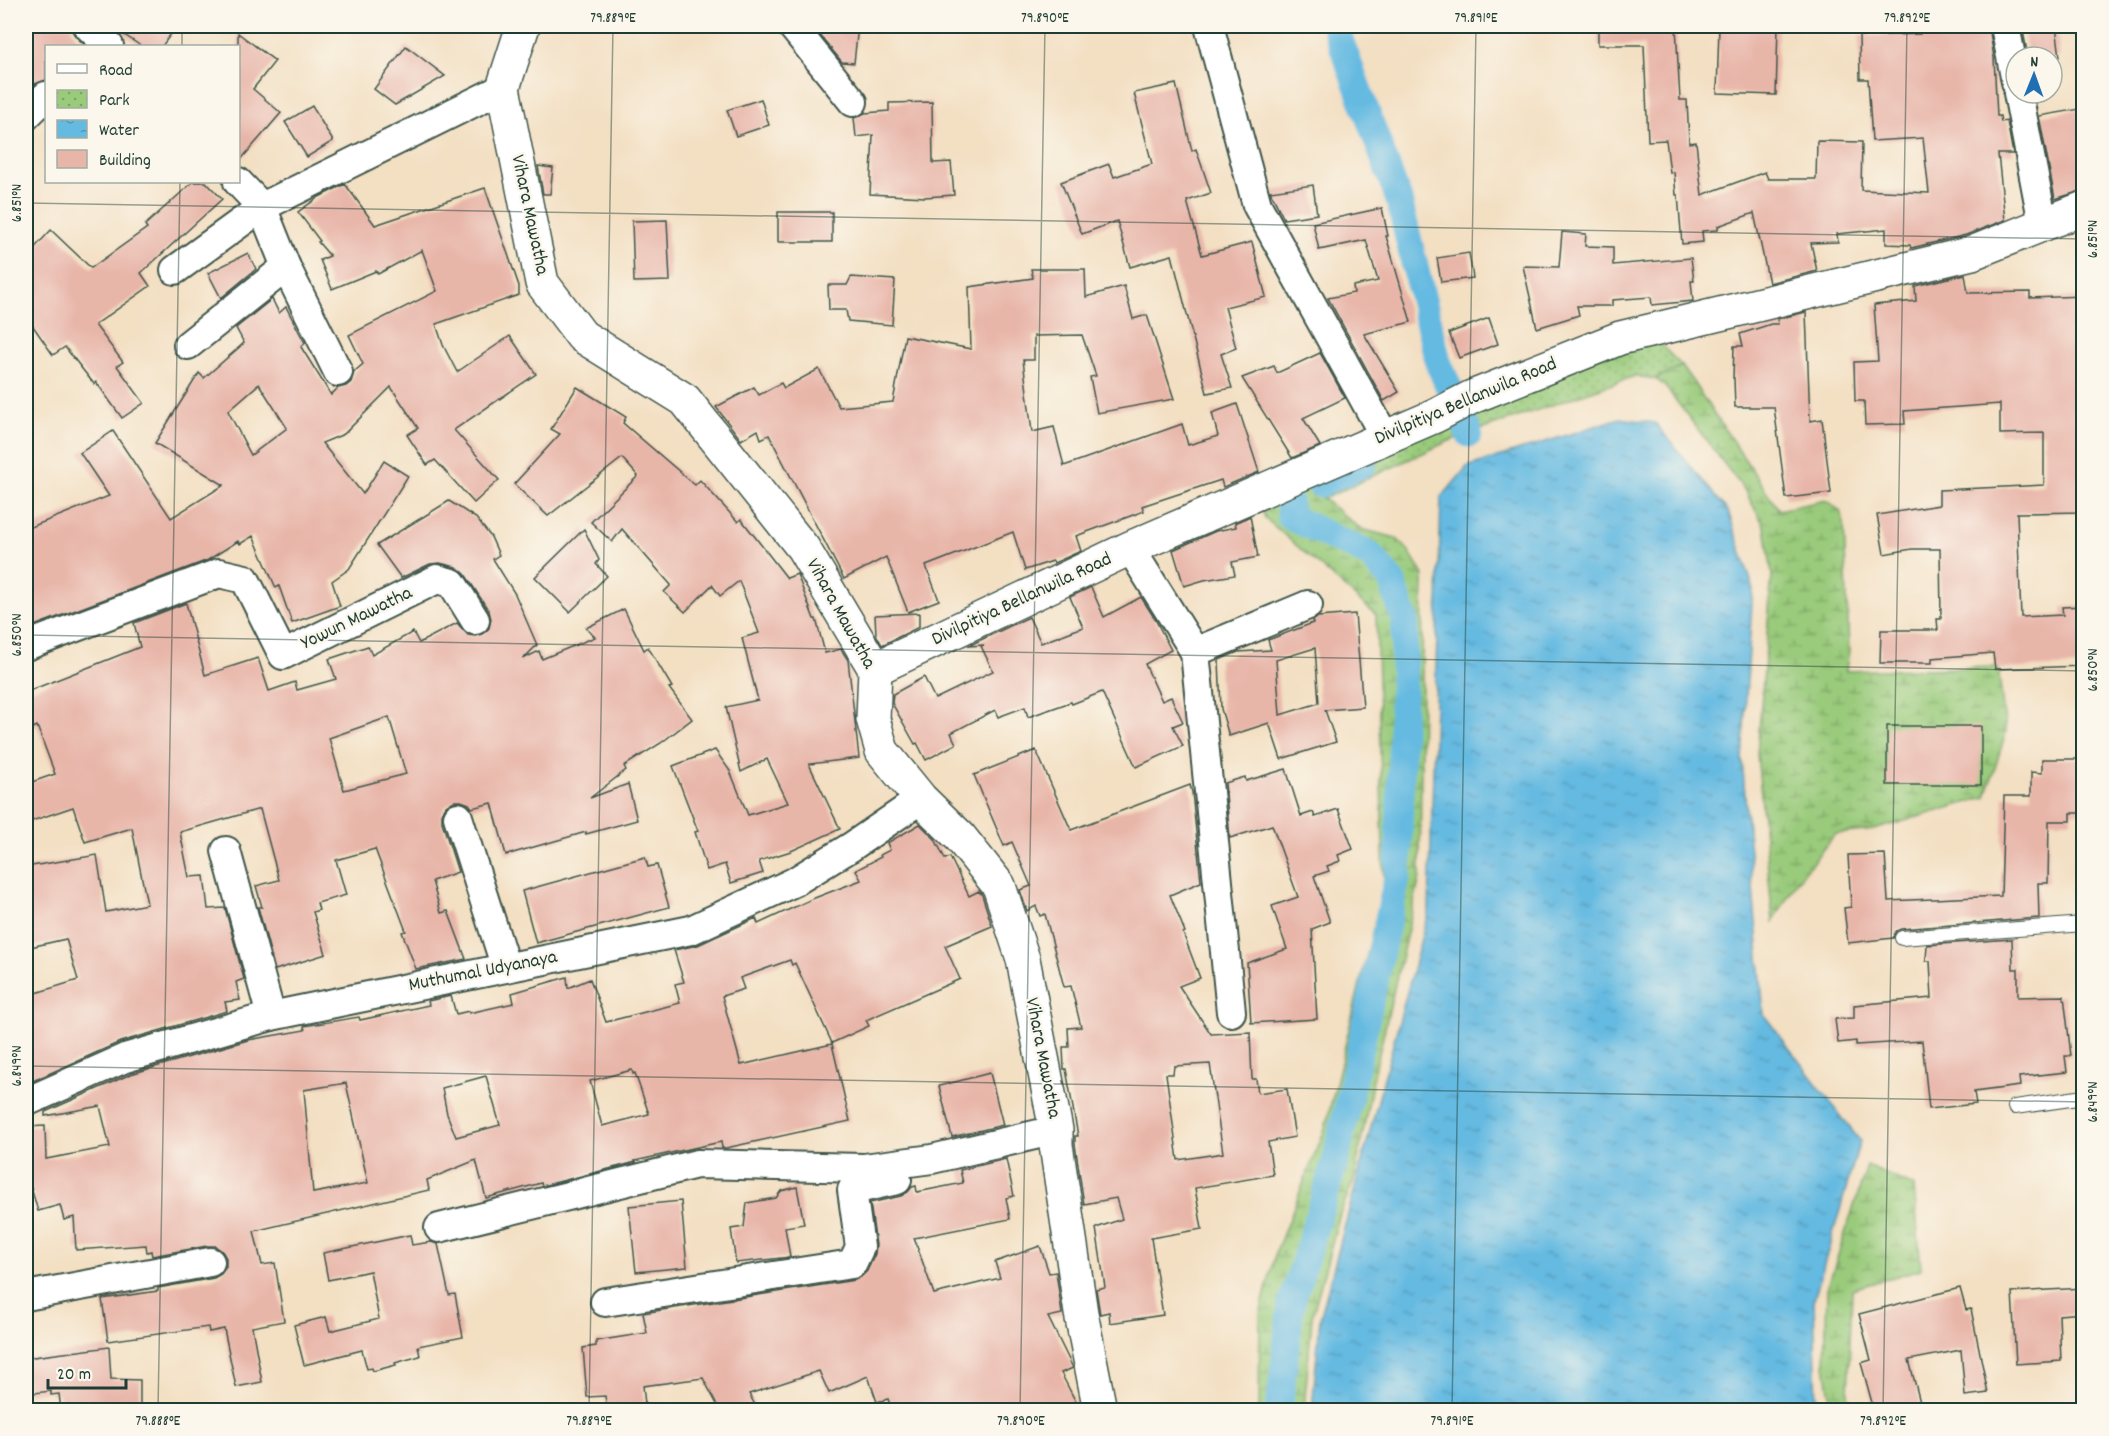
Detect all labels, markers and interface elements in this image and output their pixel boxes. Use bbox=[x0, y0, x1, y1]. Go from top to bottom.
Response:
text: 79.889°E bbox=[590, 8, 636, 30]
text: 79.890°E bbox=[1021, 8, 1069, 30]
text: 79.891°E bbox=[1455, 8, 1498, 30]
text: 79.892°E bbox=[1884, 8, 1930, 30]
legend bbox=[45, 45, 240, 183]
north arrow bbox=[2004, 45, 2064, 105]
text: N bbox=[2030, 51, 2038, 74]
text: Road bbox=[99, 59, 133, 84]
text: Park bbox=[99, 89, 130, 114]
text: Water bbox=[99, 119, 139, 144]
text: Building bbox=[99, 149, 151, 174]
street label: Vihara Mawatha bbox=[503, 152, 556, 278]
text: 6.851°N bbox=[7, 184, 29, 222]
text: 6.851°N bbox=[2083, 220, 2105, 258]
street label: Divilpitiya Bellanwila Road bbox=[1370, 351, 1562, 453]
street label: Divilpitiya Bellanwila Road bbox=[927, 546, 1117, 654]
street label: Vihara Mawatha bbox=[798, 554, 882, 675]
street label: Yowun Mawatha bbox=[297, 580, 418, 658]
text: 6.850°N bbox=[7, 613, 29, 657]
text: 6.850°N bbox=[2083, 648, 2105, 692]
street label: Muthumal Udyanaya bbox=[406, 944, 560, 1000]
street label: Vihara Mawatha bbox=[1017, 995, 1068, 1121]
text: 6.849°N bbox=[7, 1045, 29, 1087]
text: 6.849°N bbox=[2083, 1081, 2105, 1123]
scale bar bbox=[48, 1352, 126, 1390]
text: 20 m bbox=[57, 1363, 91, 1388]
text: 79.888°E bbox=[136, 1411, 181, 1433]
text: 79.889°E bbox=[566, 1411, 612, 1433]
text: 79.890°E bbox=[997, 1411, 1045, 1433]
text: 79.891°E bbox=[1431, 1411, 1474, 1433]
text: 79.892°E bbox=[1860, 1411, 1906, 1433]

